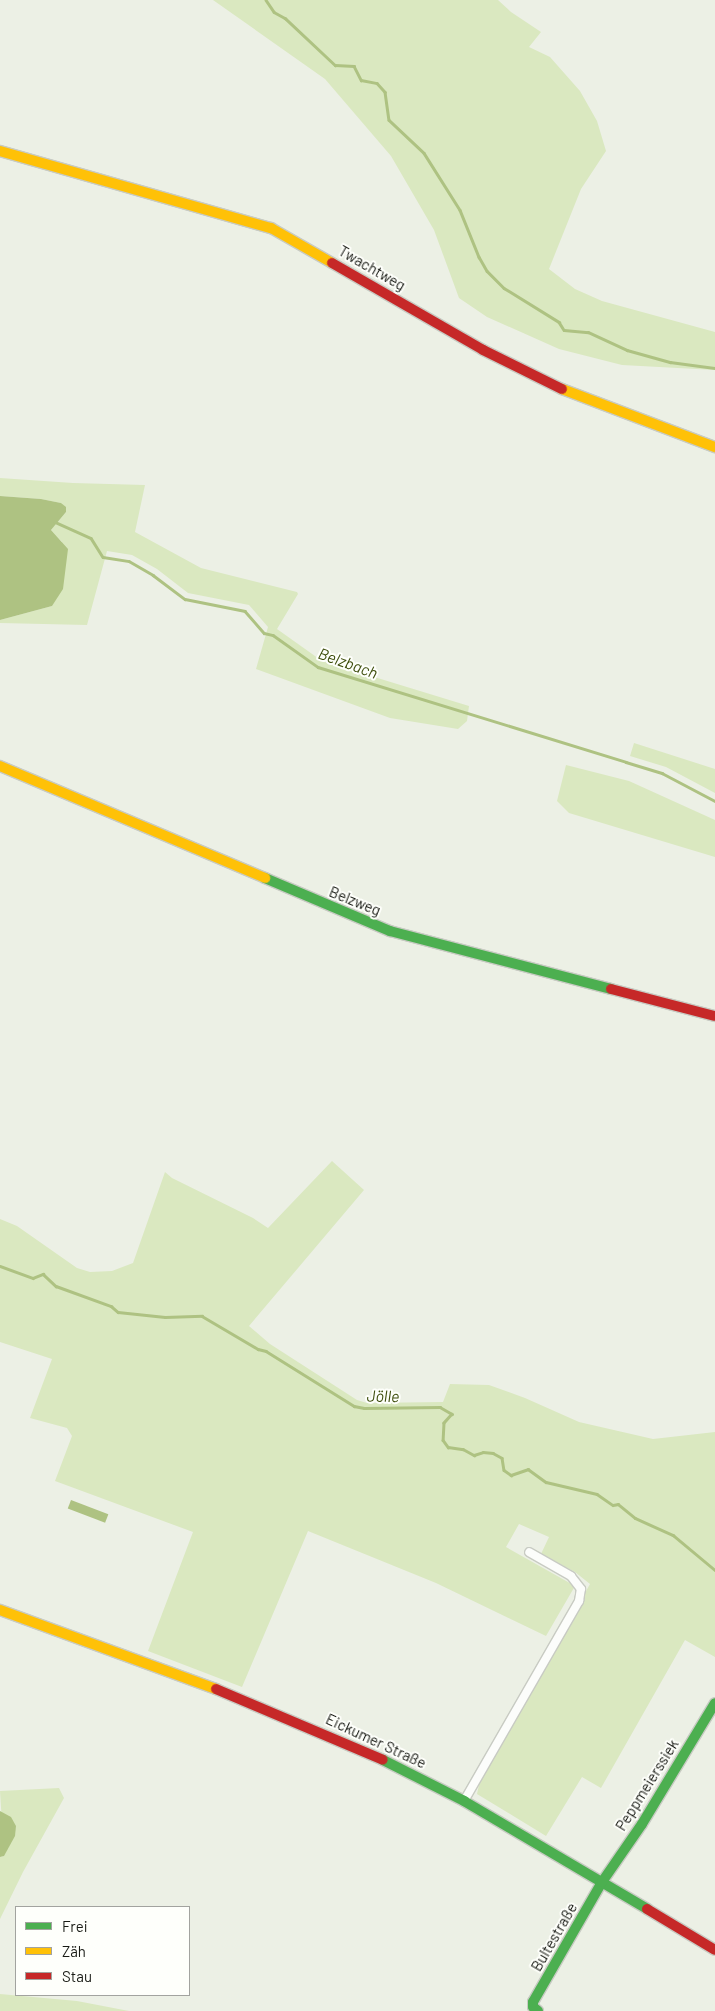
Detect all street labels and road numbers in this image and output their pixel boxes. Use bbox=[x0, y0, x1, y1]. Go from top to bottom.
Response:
street label: Twachtweg bbox=[335, 242, 409, 294]
street label: Belzweg bbox=[327, 883, 383, 919]
street label: Eickumer Straße bbox=[323, 1710, 429, 1772]
street label: Peppmeierssiek bbox=[612, 1736, 682, 1834]
street label: Bultestraße bbox=[527, 1900, 581, 1974]

